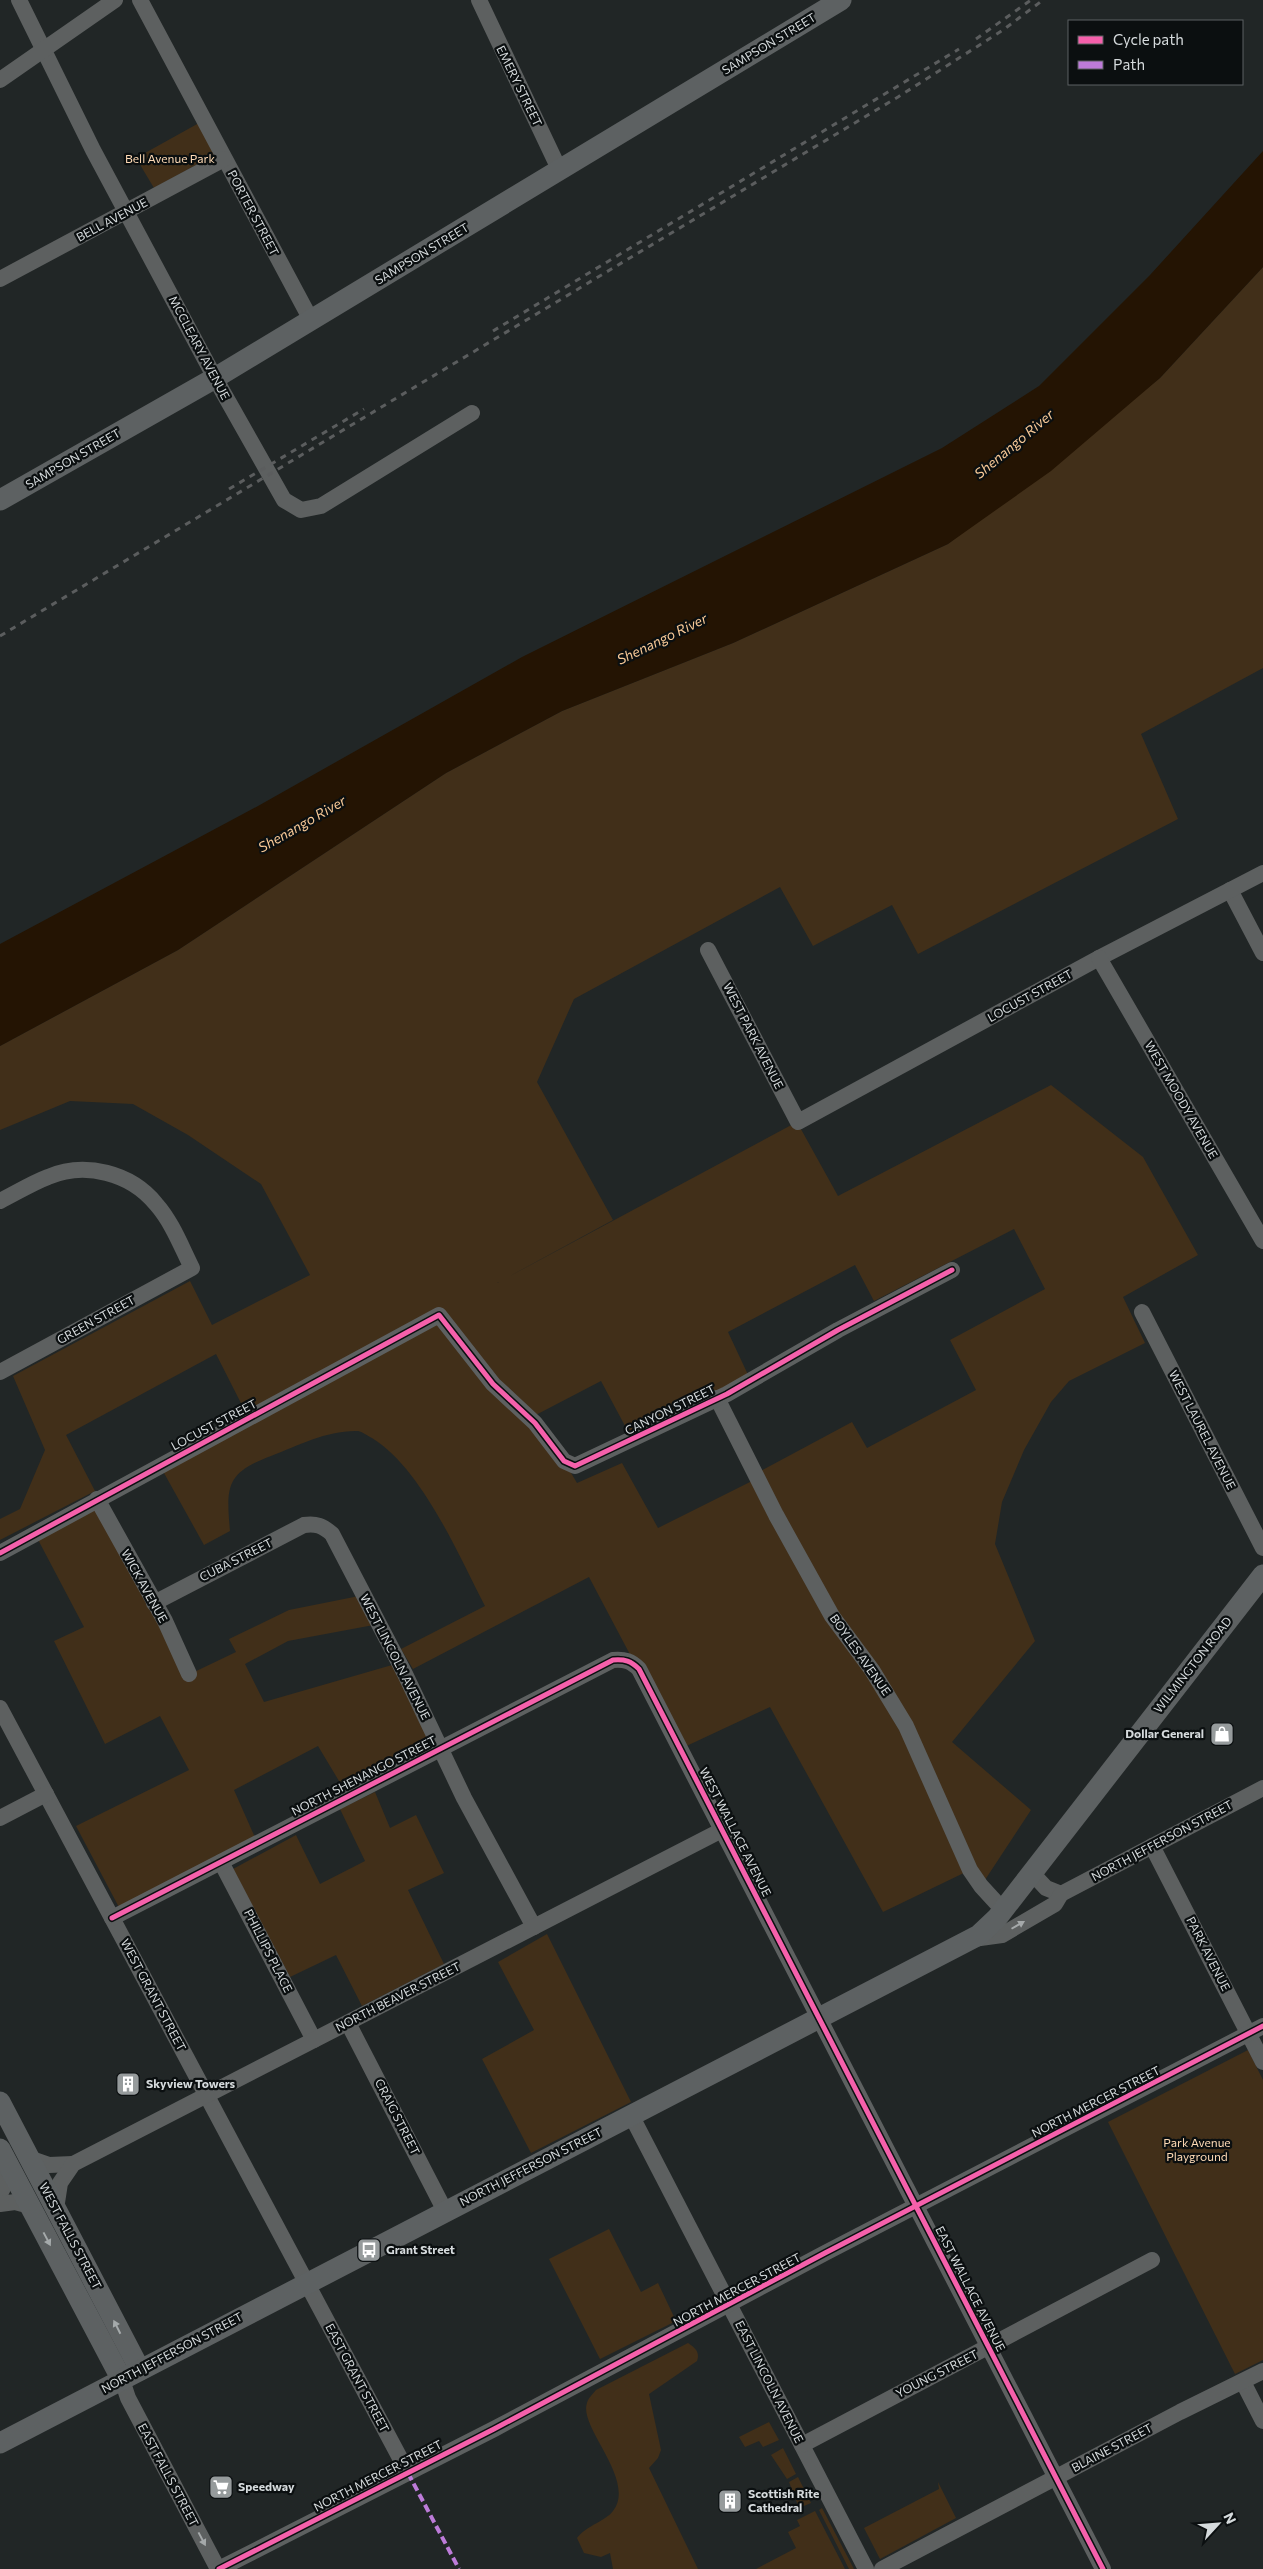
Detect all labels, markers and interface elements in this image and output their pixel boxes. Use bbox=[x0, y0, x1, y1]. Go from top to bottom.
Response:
street label: SAMPSON STREET bbox=[719, 9, 818, 77]
legend bbox=[1068, 20, 1243, 85]
text: Cycle path bbox=[1113, 30, 1184, 48]
street label: EMERY STREET bbox=[494, 43, 546, 129]
text: Path bbox=[1113, 55, 1145, 73]
park label: Bell Avenue Park bbox=[125, 151, 215, 165]
street label: PORTER STREET bbox=[225, 167, 282, 258]
street label: BELL AVENUE bbox=[74, 194, 150, 244]
street label: SAMPSON STREET bbox=[372, 219, 471, 287]
street label: MCCLEARY AVENUE bbox=[167, 293, 233, 402]
water label: Shenango River bbox=[970, 405, 1057, 482]
street label: SAMPSON STREET bbox=[23, 425, 123, 491]
water label: Shenango River bbox=[614, 609, 710, 668]
water label: Shenango River bbox=[255, 791, 349, 856]
street label: LOCUST STREET bbox=[985, 966, 1075, 1024]
street label: WEST PARK AVENUE bbox=[721, 980, 787, 1091]
street label: WEST MOODY AVENUE bbox=[1142, 1038, 1221, 1161]
street label: GREEN STREET bbox=[54, 1292, 137, 1346]
street label: WEST LAUREL AVENUE bbox=[1167, 1368, 1239, 1491]
street label: CANYON STREET bbox=[622, 1381, 717, 1437]
street label: LOCUST STREET bbox=[168, 1396, 259, 1453]
street label: CUBA STREET bbox=[197, 1535, 275, 1583]
street label: WICK AVENUE bbox=[119, 1546, 171, 1625]
street label: WEST LINCOLN AVENUE bbox=[358, 1591, 434, 1722]
street label: BOYLES AVENUE bbox=[828, 1611, 894, 1698]
street label: WILMINGTON ROAD bbox=[1150, 1614, 1234, 1715]
shop icon: Dollar General bbox=[1209, 1721, 1235, 1747]
place label: Dollar General bbox=[1125, 1726, 1204, 1740]
street label: NORTH SHENANGO STREET bbox=[289, 1732, 439, 1818]
street label: WEST WALLACE AVENUE bbox=[697, 1765, 775, 1898]
street label: NORTH JEFFERSON STREET bbox=[1089, 1797, 1235, 1884]
street label: PHILLIPS PLACE bbox=[242, 1907, 296, 1994]
street label: PARK AVENUE bbox=[1184, 1914, 1234, 1993]
one-way arrow bbox=[1012, 1921, 1025, 1930]
street label: WEST GRANT STREET bbox=[118, 1936, 190, 2053]
street label: NORTH BEAVER STREET bbox=[333, 1958, 463, 2034]
street label: NORTH MERCER STREET bbox=[1029, 2062, 1162, 2140]
building icon: Skyview Towers bbox=[115, 2071, 141, 2097]
place label: Skyview Towers bbox=[146, 2076, 236, 2090]
street label: CRAIG STREET bbox=[373, 2076, 423, 2157]
street label: NORTH JEFFERSON STREET bbox=[457, 2124, 605, 2209]
park label: Park Avenue Playground bbox=[1163, 2135, 1231, 2163]
street label: WEST FALLS STREET bbox=[37, 2180, 105, 2291]
street label: EAST WALLACE AVENUE bbox=[933, 2223, 1009, 2354]
one-way arrow bbox=[43, 2232, 51, 2246]
bus stop icon: Grant Street bbox=[356, 2237, 382, 2263]
place label: Grant Street bbox=[386, 2242, 455, 2256]
street label: NORTH MERCER STREET bbox=[670, 2249, 803, 2329]
street label: NORTH JEFFERSON STREET bbox=[99, 2309, 245, 2396]
street label: EAST LINCOLN AVENUE bbox=[733, 2318, 807, 2445]
one-way arrow bbox=[113, 2320, 121, 2334]
street label: EAST GRANT STREET bbox=[323, 2321, 393, 2434]
street label: YOUNG STREET bbox=[893, 2346, 980, 2400]
street label: BLAINE STREET bbox=[1069, 2420, 1154, 2474]
street label: EAST FALLS STREET bbox=[136, 2421, 202, 2529]
street label: NORTH MERCER STREET bbox=[311, 2436, 444, 2514]
supermarket icon: Speedway bbox=[208, 2474, 234, 2500]
place label: Speedway bbox=[238, 2479, 295, 2493]
place label: Scottish Rite Cathedral bbox=[748, 2486, 819, 2514]
building icon: Scottish Rite Cathedral bbox=[717, 2488, 743, 2514]
north arrow bbox=[1193, 2499, 1243, 2549]
text: N bbox=[1220, 2510, 1240, 2527]
one-way arrow bbox=[198, 2532, 206, 2546]

